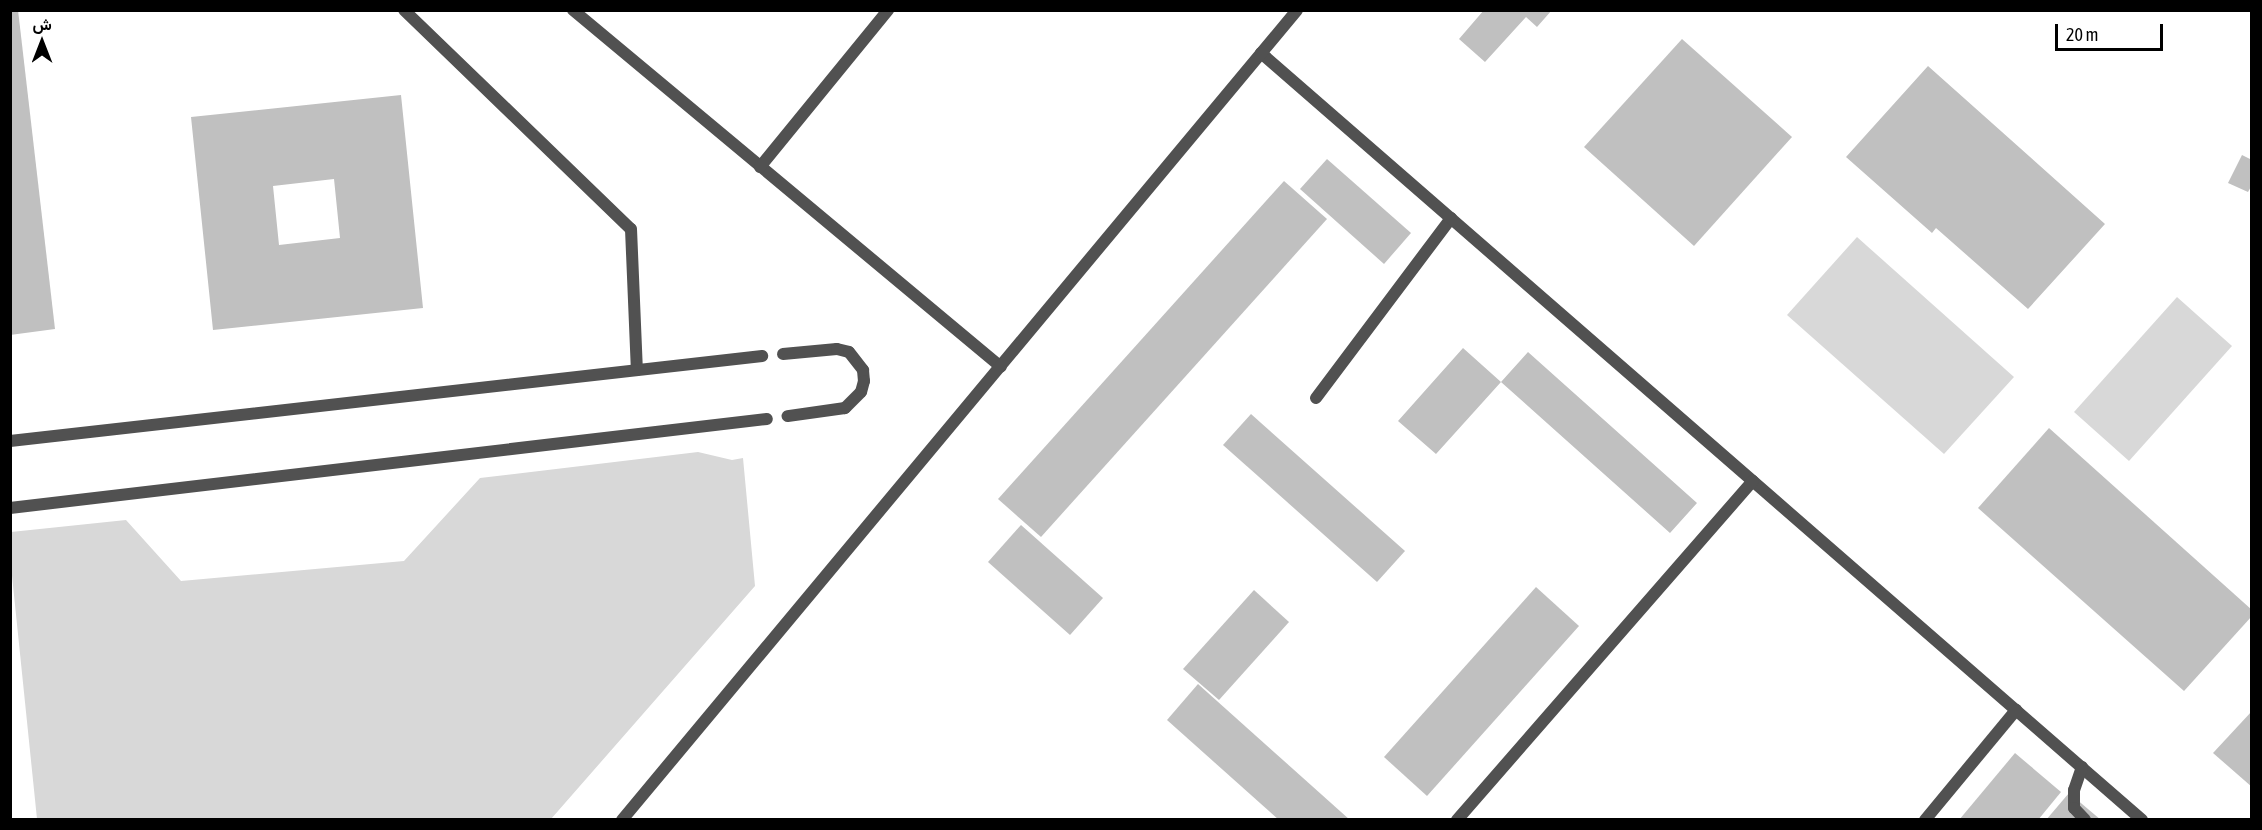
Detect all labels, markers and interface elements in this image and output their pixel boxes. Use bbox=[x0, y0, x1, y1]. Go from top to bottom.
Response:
north arrow bbox=[12, 12, 72, 72]
scale bar bbox=[2058, 12, 2166, 50]
text: ش bbox=[32, 15, 52, 33]
text: 20 m bbox=[2066, 24, 2098, 45]

